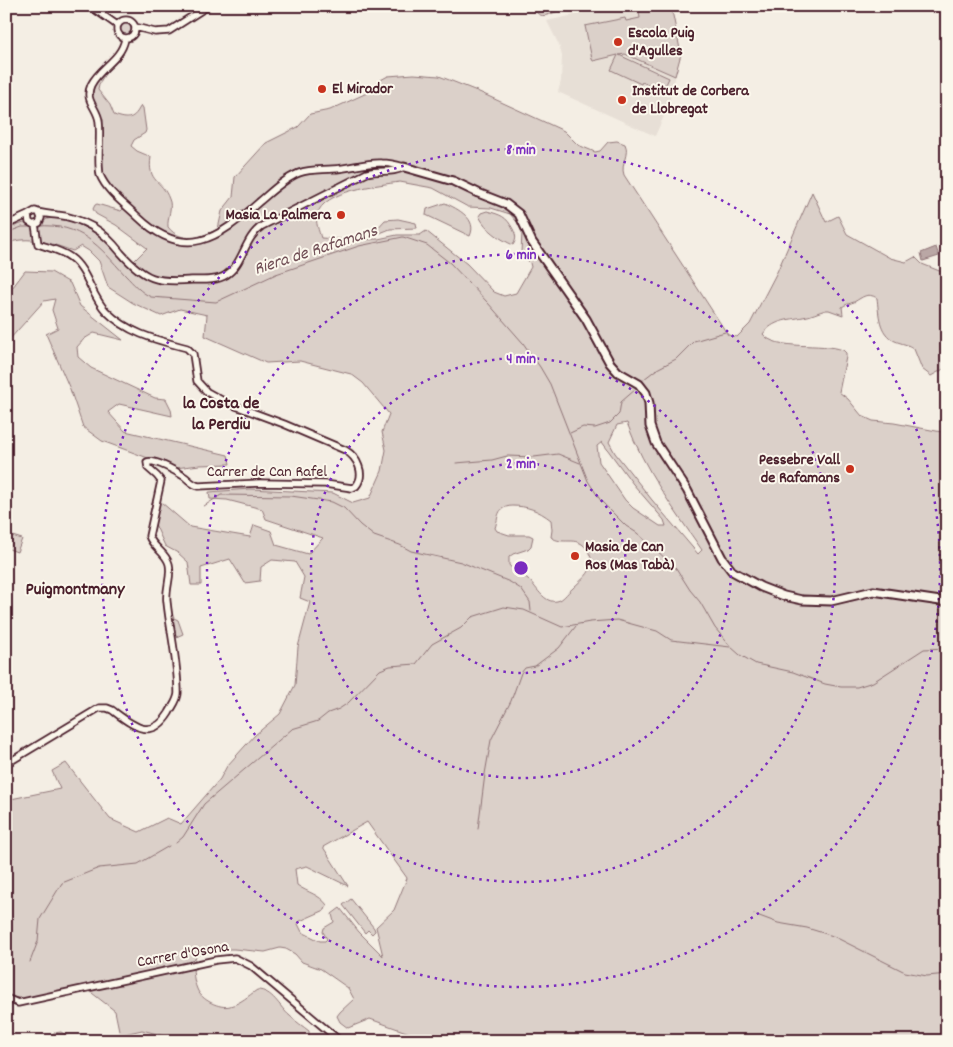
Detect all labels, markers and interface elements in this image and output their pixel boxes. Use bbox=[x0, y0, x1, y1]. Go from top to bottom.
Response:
place label: Escola Puig d'Agulles bbox=[628, 22, 695, 63]
marker: Escola Puig d'Agulles bbox=[612, 36, 624, 48]
place label: El Mirador bbox=[332, 78, 394, 101]
place label: Institut de Corbera de Llobregat bbox=[632, 80, 750, 121]
marker: El Mirador bbox=[316, 83, 328, 95]
marker: Institut de Corbera de Llobregat bbox=[616, 94, 628, 106]
text: 8 min bbox=[506, 140, 536, 162]
place label: Masia La Palmera bbox=[226, 204, 332, 227]
marker: Masia La Palmera bbox=[335, 209, 347, 221]
water label: Riera de Rafamans bbox=[251, 219, 381, 283]
text: 6 min bbox=[506, 245, 536, 267]
text: 4 min bbox=[506, 349, 536, 371]
district label: la Costa de la Perdiu bbox=[183, 392, 260, 438]
place label: Pessebre Vall de Rafamans bbox=[759, 449, 840, 490]
text: 2 min bbox=[506, 454, 536, 476]
street label: Carrer de Can Rafel bbox=[207, 461, 327, 484]
marker: Pessebre Vall de Rafamans bbox=[844, 463, 856, 475]
place label: Masia de Can Ros (Mas Tabà) bbox=[585, 536, 674, 577]
marker: Masia de Can Ros (Mas Tabà) bbox=[569, 550, 581, 562]
centre of rings bbox=[512, 559, 530, 577]
district label: Puigmontmany bbox=[26, 578, 125, 603]
street label: Carrer d'Osona bbox=[135, 936, 231, 974]

